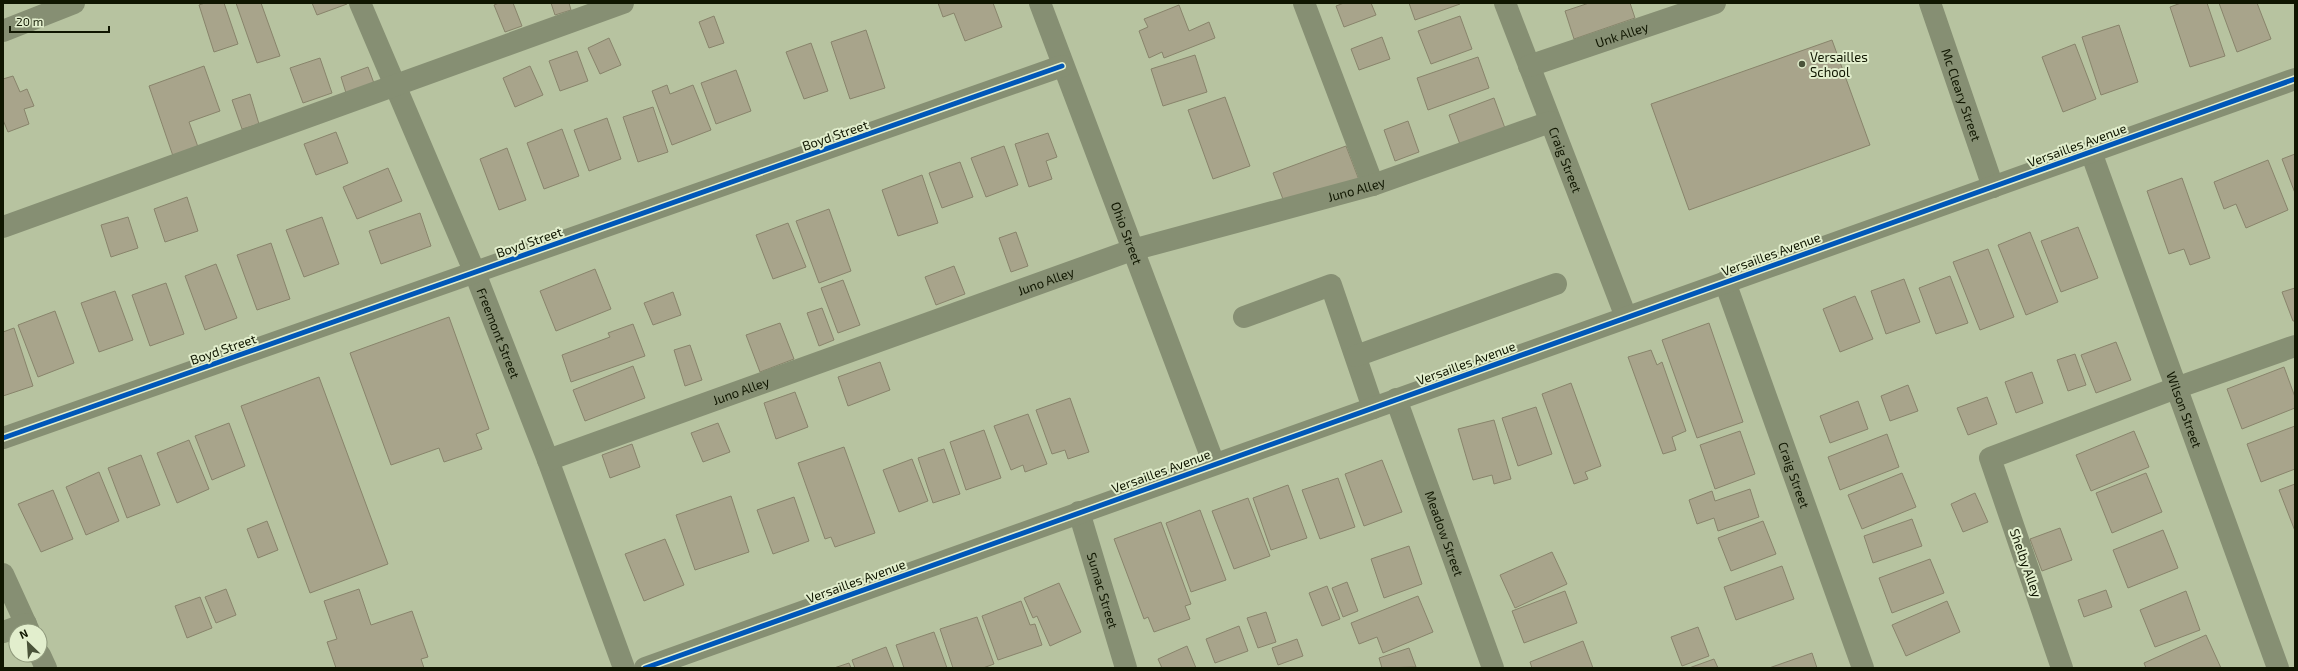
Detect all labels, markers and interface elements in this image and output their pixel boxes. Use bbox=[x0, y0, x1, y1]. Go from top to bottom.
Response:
scale bar bbox=[10, 8, 109, 34]
text: 20 m bbox=[16, 14, 43, 28]
street label: Unk Alley bbox=[1593, 18, 1651, 51]
street label: Mc Cleary Street bbox=[1938, 46, 1985, 143]
place label: Versailles School bbox=[1810, 49, 1868, 80]
marker: Versailles School bbox=[1797, 59, 1807, 69]
street label: Boyd Street bbox=[800, 116, 870, 154]
street label: Versailles Avenue bbox=[2025, 120, 2129, 170]
street label: Craig Street bbox=[1545, 125, 1585, 195]
street label: Juno Alley bbox=[1326, 173, 1387, 205]
street label: Ohio Street bbox=[1108, 199, 1146, 267]
street label: Boyd Street bbox=[494, 223, 564, 261]
street label: Versailles Avenue bbox=[1719, 229, 1823, 279]
street label: Juno Alley bbox=[1015, 263, 1076, 299]
street label: Freemont Street bbox=[474, 285, 523, 381]
street label: Boyd Street bbox=[188, 330, 258, 368]
street label: Versailles Avenue bbox=[1414, 338, 1518, 388]
street label: Wilson Street bbox=[2163, 369, 2206, 450]
street label: Juno Alley bbox=[710, 373, 772, 408]
street label: Craig Street bbox=[1775, 440, 1813, 510]
street label: Versailles Avenue bbox=[1109, 446, 1213, 496]
street label: Meadow Street bbox=[1422, 489, 1467, 579]
street label: Shelby Alley bbox=[2007, 526, 2045, 600]
street label: Sumac Street bbox=[1084, 551, 1122, 631]
street label: Versailles Avenue bbox=[804, 556, 908, 606]
north arrow bbox=[8, 623, 48, 663]
text: N bbox=[17, 626, 30, 641]

